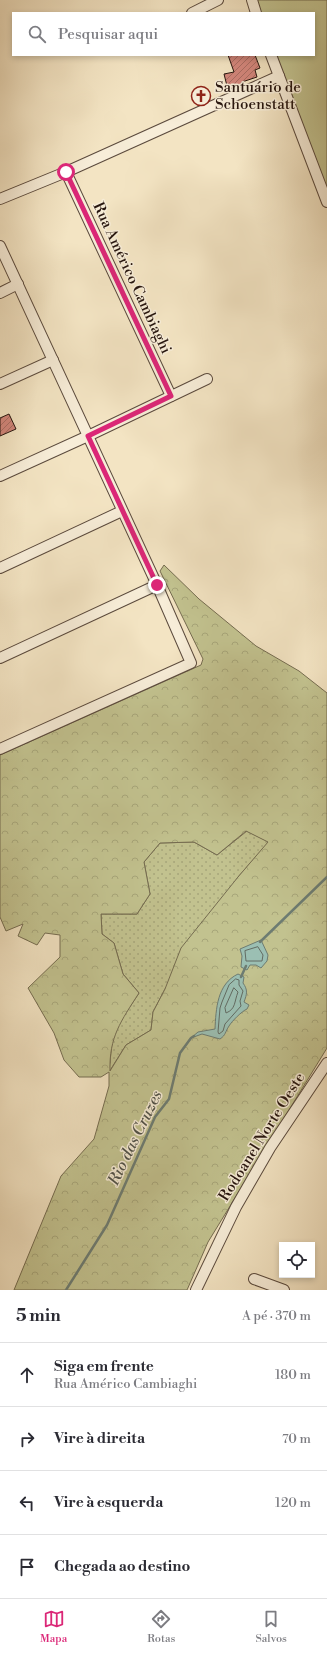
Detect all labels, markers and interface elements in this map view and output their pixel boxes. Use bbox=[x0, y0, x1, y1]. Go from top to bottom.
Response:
search box bbox=[12, 12, 315, 56]
icon: search bbox=[26, 23, 48, 45]
text: Pesquisar aqui bbox=[58, 25, 158, 44]
place label: Santuário de Schoenstatt bbox=[215, 78, 301, 114]
church icon: Santuário de Schoenstatt bbox=[190, 85, 212, 107]
route start bbox=[57, 163, 75, 181]
street label: Rua Américo Cambiaghi bbox=[88, 199, 176, 357]
route end bbox=[148, 576, 166, 594]
street label: Rodoanel Norte Oeste bbox=[215, 1069, 309, 1205]
water label: Rio das Cruzes bbox=[103, 1087, 167, 1190]
map controls bbox=[279, 1242, 315, 1278]
button: locate bbox=[279, 1242, 315, 1278]
text: 5 min bbox=[16, 1305, 61, 1327]
text: A pé · 370 m bbox=[242, 1308, 311, 1324]
text: Siga em frente bbox=[54, 1357, 154, 1376]
icon: ahead bbox=[16, 1364, 38, 1386]
text: 180 m bbox=[275, 1367, 311, 1383]
text: Rua Américo Cambiaghi bbox=[54, 1376, 197, 1392]
icon: right bbox=[16, 1428, 38, 1450]
text: Vire à direita bbox=[54, 1429, 145, 1448]
text: 70 m bbox=[282, 1431, 311, 1447]
icon: left bbox=[16, 1492, 38, 1514]
text: Vire à esquerda bbox=[54, 1493, 163, 1512]
text: 120 m bbox=[275, 1495, 311, 1511]
icon: arrive bbox=[16, 1556, 38, 1578]
text: Chegada ao destino bbox=[54, 1557, 190, 1576]
tab: Mapa bbox=[40, 1608, 67, 1646]
tab: Rotas bbox=[147, 1608, 175, 1646]
tab: Salvos bbox=[255, 1608, 287, 1646]

